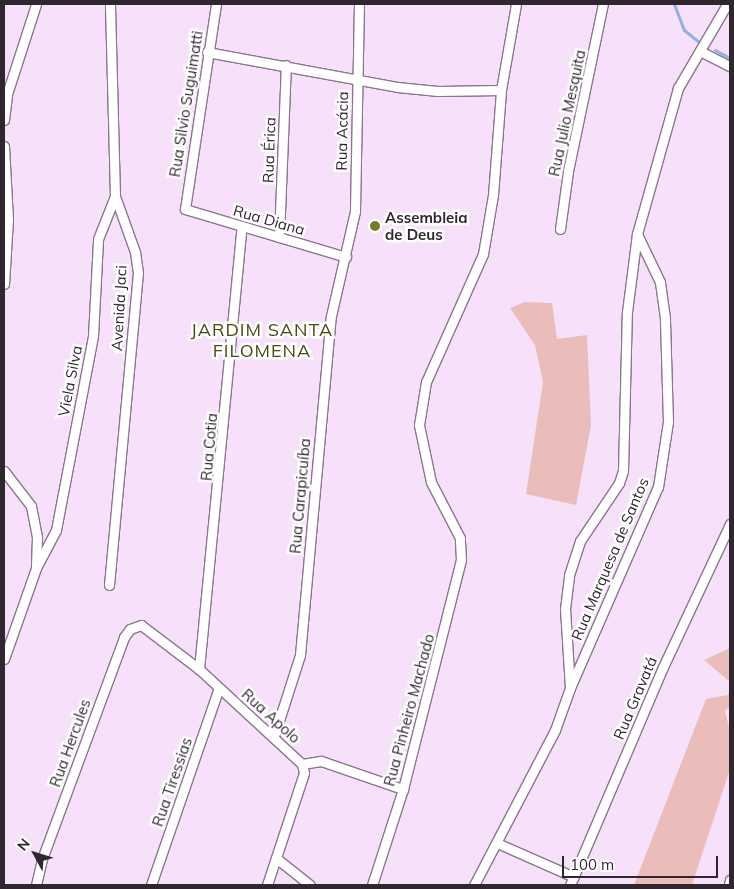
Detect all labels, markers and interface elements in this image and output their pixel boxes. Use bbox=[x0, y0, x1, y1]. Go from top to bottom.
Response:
street label: Rua Silvio Suguimatti bbox=[166, 30, 206, 178]
street label: Rua Julio Mesquita bbox=[545, 48, 589, 178]
street label: Rua Acácia bbox=[332, 91, 352, 171]
street label: Rua Érica bbox=[259, 117, 279, 183]
street label: Rua Diana bbox=[231, 201, 307, 239]
place label: Assembleia de Deus bbox=[385, 208, 468, 243]
marker: Assembleia de Deus bbox=[369, 220, 381, 232]
street label: Avenida Jaci bbox=[108, 265, 130, 351]
district label: JARDIM SANTA FILOMENA bbox=[189, 320, 335, 362]
street label: Viela Silva bbox=[54, 344, 86, 418]
street label: Rua Cotia bbox=[197, 412, 221, 482]
street label: Rua Carapicuíba bbox=[286, 438, 314, 554]
street label: Rua Marquesa de Santos bbox=[568, 475, 652, 643]
street label: Rua Pinheiro Machado bbox=[380, 632, 438, 788]
street label: Rua Gravatá bbox=[609, 654, 661, 742]
street label: Rua Apolo bbox=[238, 685, 304, 747]
street label: Rua Hercules bbox=[46, 697, 94, 789]
street label: Rua Tiressias bbox=[148, 735, 196, 829]
north arrow bbox=[10, 829, 60, 879]
text: N bbox=[13, 835, 34, 854]
scale bar bbox=[564, 846, 720, 878]
text: 100 m bbox=[570, 855, 614, 874]

